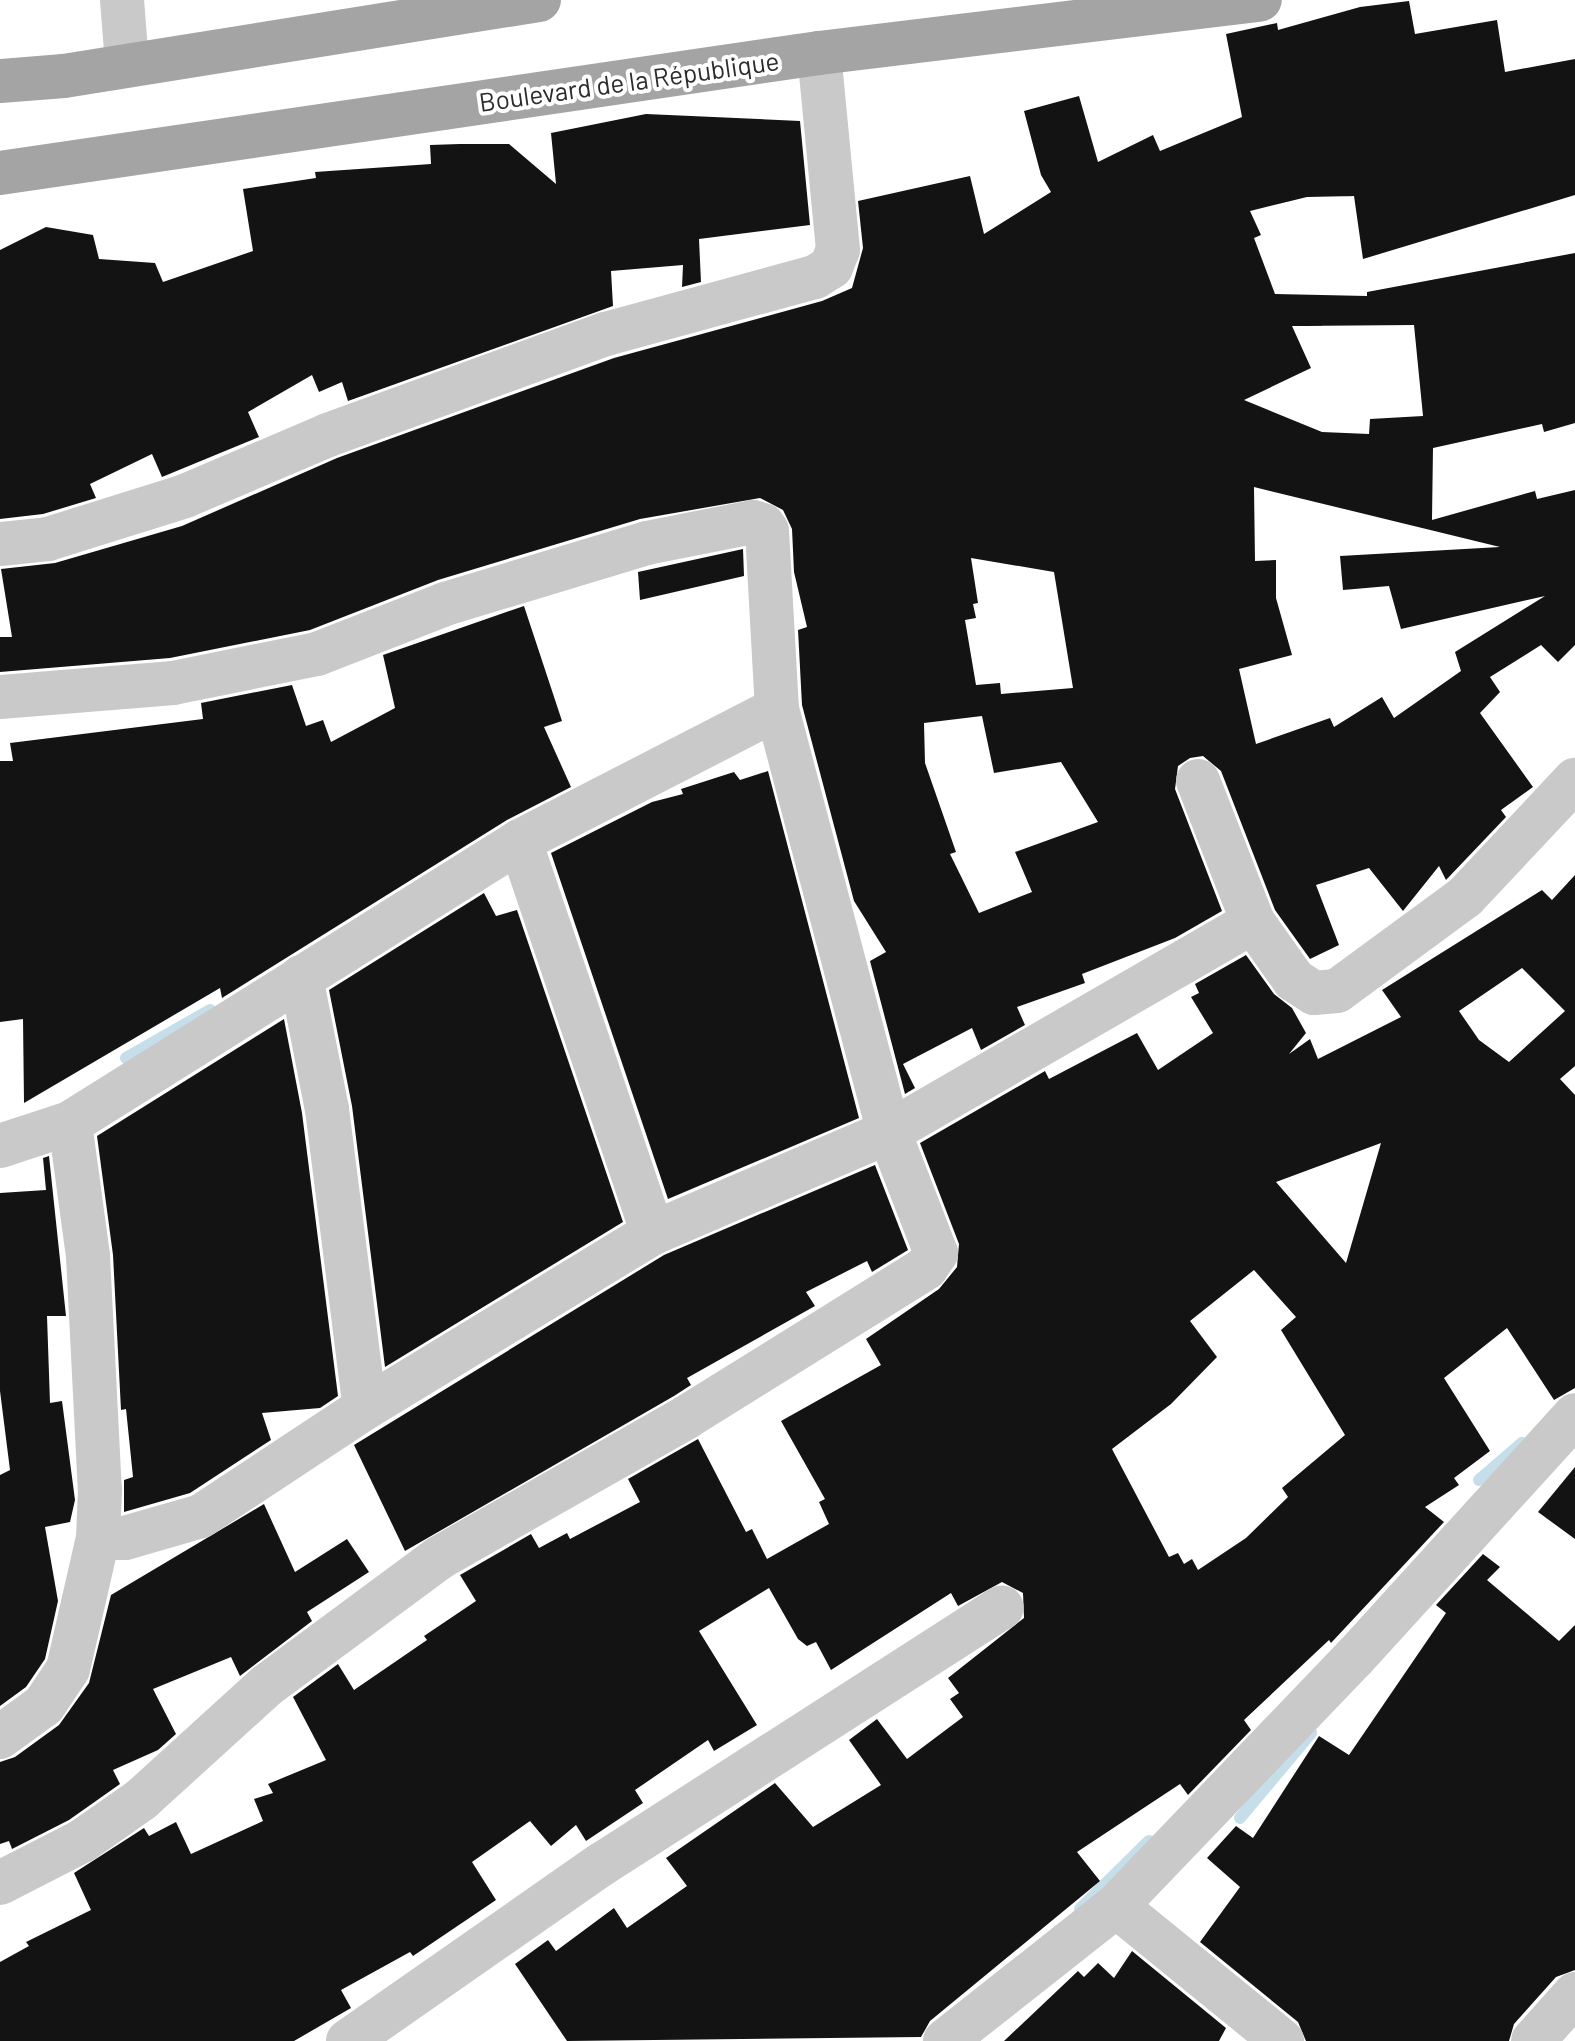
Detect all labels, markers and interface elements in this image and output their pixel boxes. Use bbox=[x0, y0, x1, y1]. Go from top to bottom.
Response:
street label: Boulevard de la République bbox=[477, 44, 781, 118]

